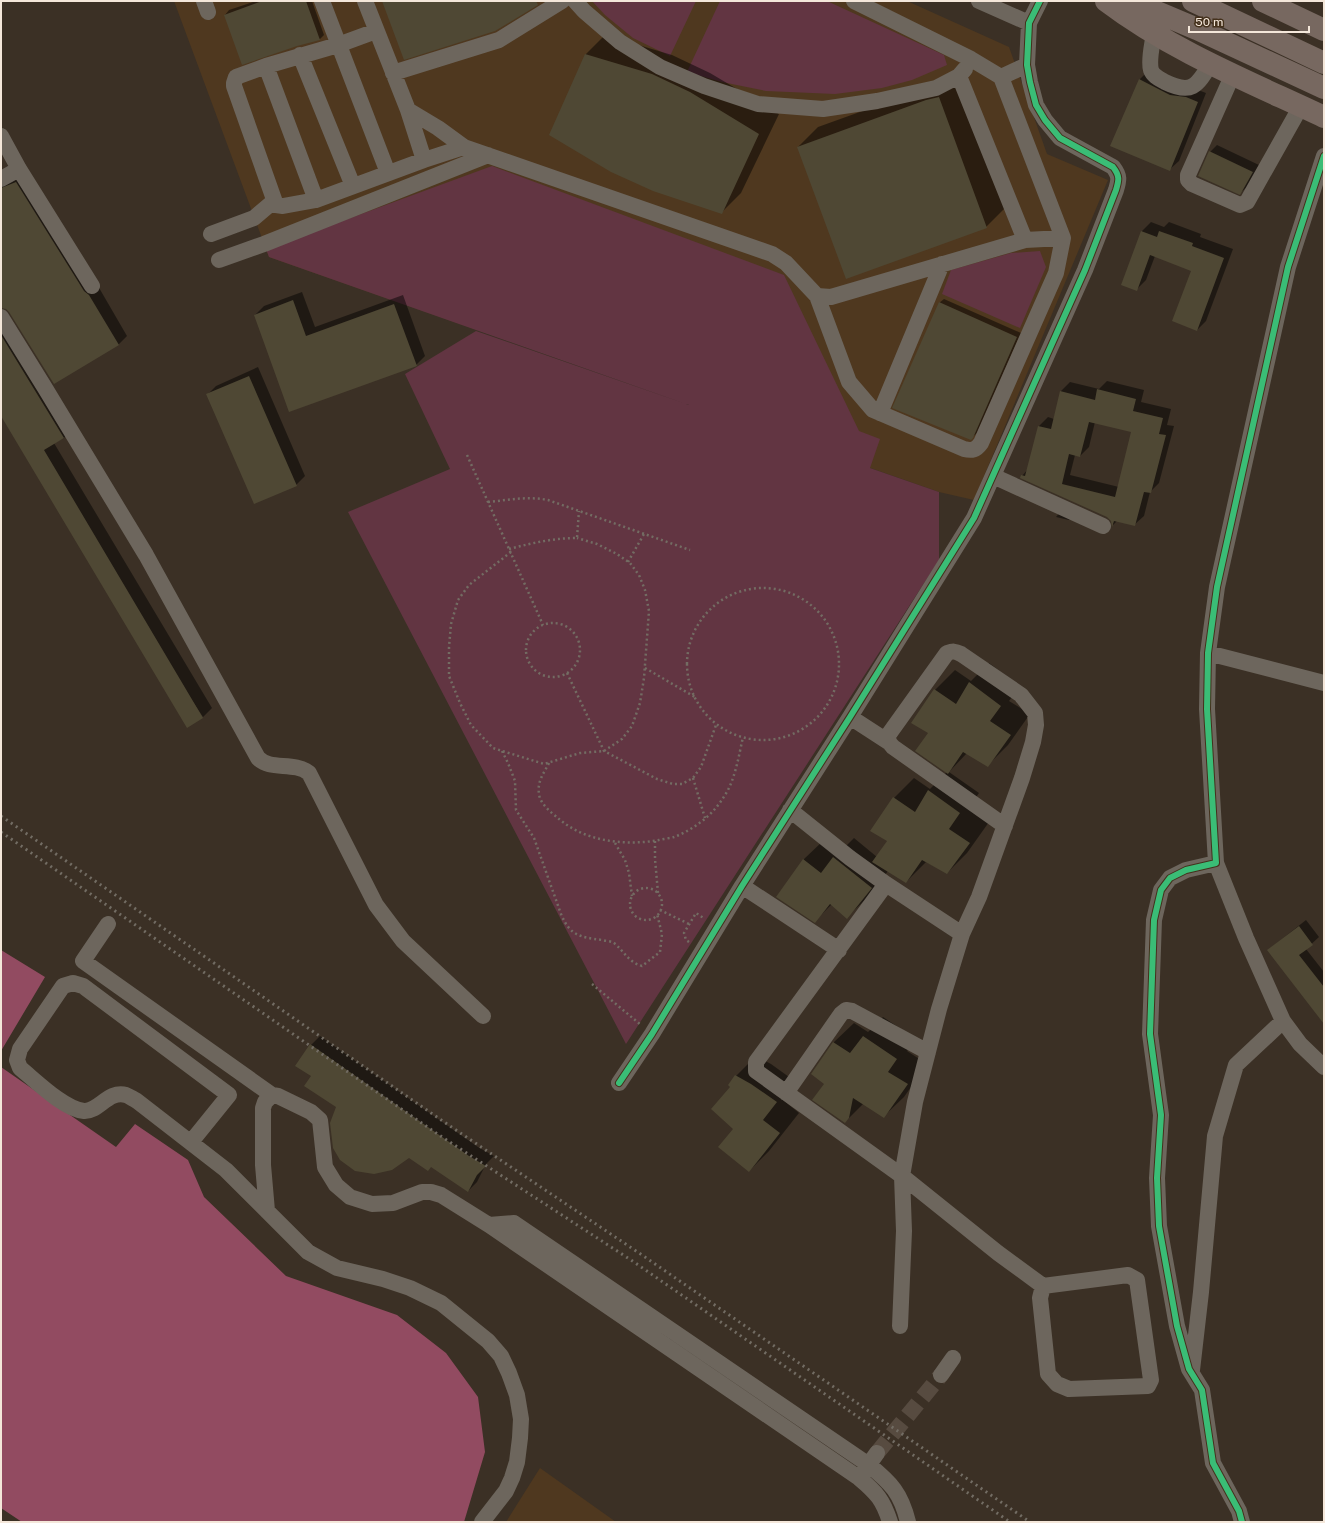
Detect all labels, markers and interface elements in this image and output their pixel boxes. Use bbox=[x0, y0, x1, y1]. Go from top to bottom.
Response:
scale bar bbox=[1189, 8, 1309, 34]
text: 50 m bbox=[1195, 15, 1223, 29]

